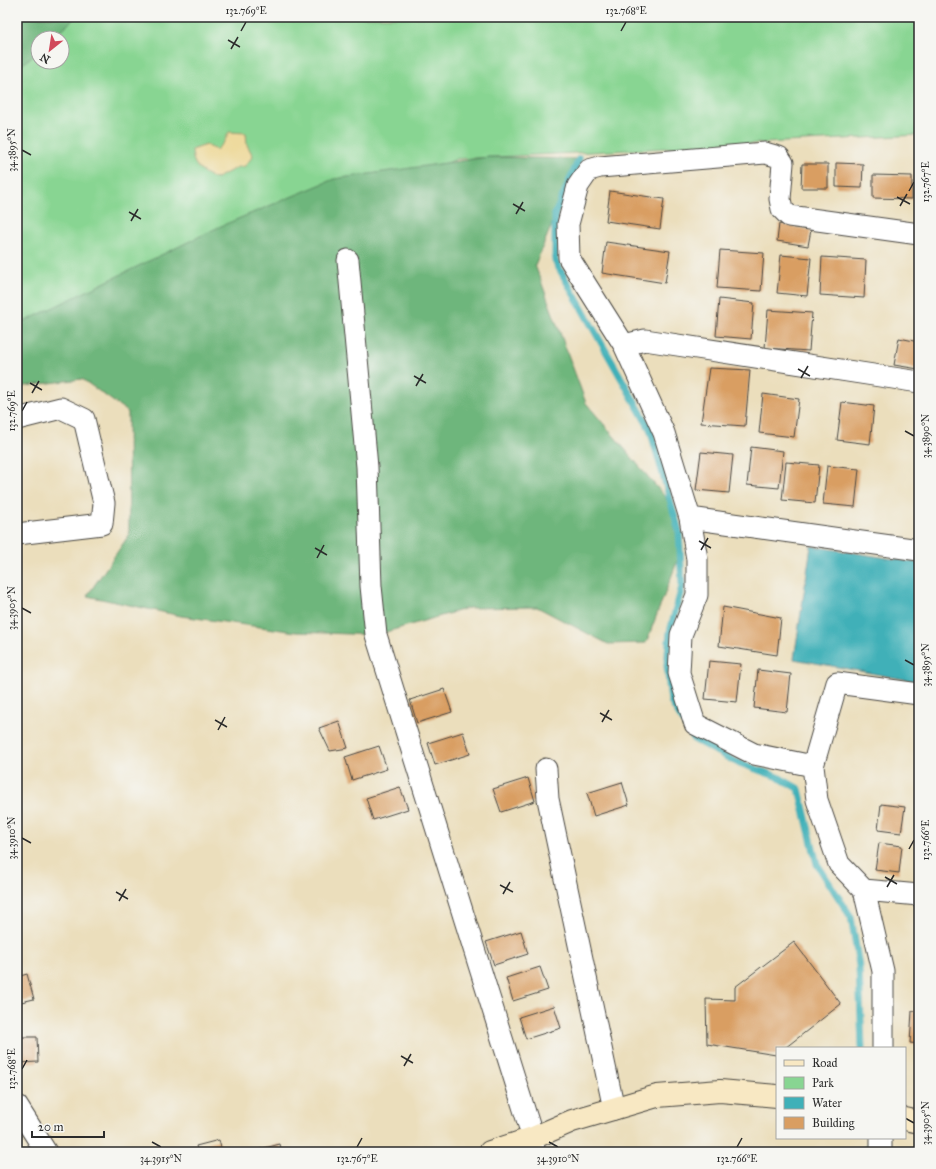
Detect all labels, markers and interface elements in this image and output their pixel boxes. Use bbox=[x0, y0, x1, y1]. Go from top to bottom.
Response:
text: 132.769°E bbox=[225, 5, 267, 17]
text: 132.768°E bbox=[605, 5, 647, 17]
north arrow bbox=[30, 30, 70, 70]
text: N bbox=[37, 50, 53, 66]
text: 34.3895°N bbox=[6, 128, 18, 172]
text: 132.767°E bbox=[920, 161, 932, 203]
text: 132.769°E bbox=[6, 390, 18, 432]
text: 34.3890°N bbox=[920, 413, 932, 458]
text: 34.3905°N bbox=[6, 586, 18, 630]
text: 34.3895°N bbox=[920, 643, 932, 687]
text: 34.3910°N bbox=[6, 816, 18, 860]
text: 132.766°E bbox=[920, 820, 932, 860]
legend bbox=[776, 1047, 906, 1139]
text: 132.768°E bbox=[6, 1048, 18, 1090]
text: Road bbox=[812, 1056, 838, 1070]
text: Park bbox=[812, 1076, 834, 1090]
text: Water bbox=[812, 1096, 842, 1110]
text: 34.3905°N bbox=[920, 1101, 932, 1145]
scale bar bbox=[32, 1113, 104, 1139]
text: Building bbox=[812, 1116, 855, 1131]
text: 20 m bbox=[38, 1120, 64, 1134]
text: 34.3915°N bbox=[140, 1153, 182, 1165]
text: 132.767°E bbox=[336, 1153, 378, 1165]
text: 34.3910°N bbox=[536, 1153, 580, 1165]
text: 132.766°E bbox=[717, 1153, 757, 1165]

